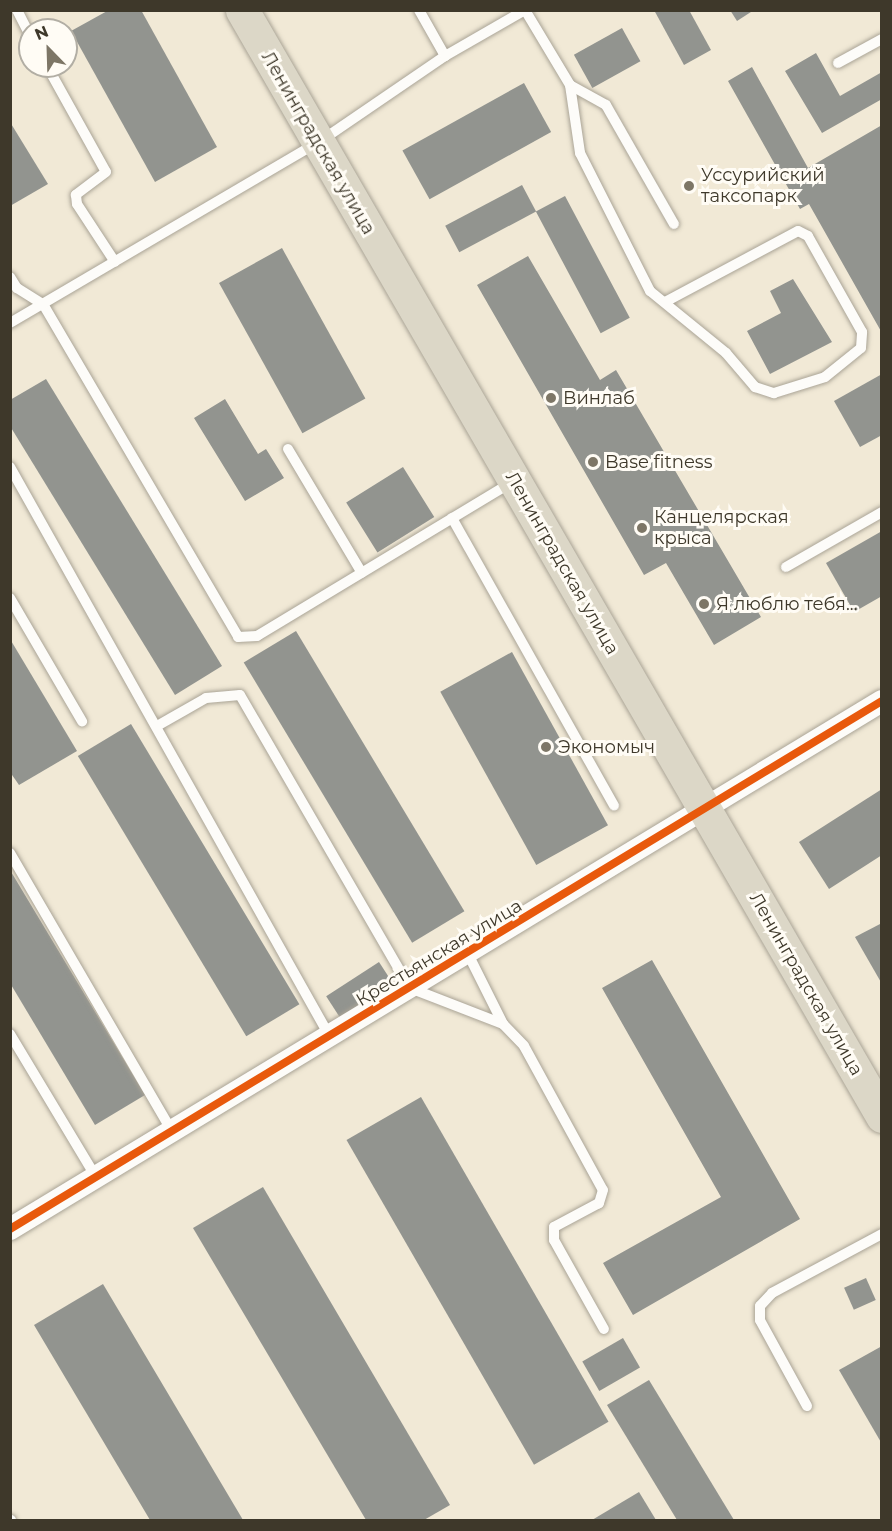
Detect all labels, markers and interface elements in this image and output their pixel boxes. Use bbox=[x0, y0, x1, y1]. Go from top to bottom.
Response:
north arrow bbox=[18, 18, 78, 78]
text: N bbox=[32, 22, 51, 44]
street label: Ленинградская улица bbox=[257, 48, 379, 238]
place label: Уссурийский таксопарк bbox=[701, 165, 825, 207]
marker: Уссурийский таксопарк bbox=[682, 179, 696, 193]
place label: Винлаб bbox=[563, 387, 635, 409]
marker: Винлаб bbox=[544, 391, 558, 405]
place label: Base fitness bbox=[605, 451, 712, 473]
marker: Base fitness bbox=[586, 455, 600, 469]
street label: Ленинградская улица bbox=[501, 468, 623, 658]
place label: Канцелярская крыса bbox=[654, 507, 789, 550]
marker: Канцелярская крыса bbox=[635, 521, 649, 535]
place label: Я люблю тебя... bbox=[716, 593, 857, 615]
marker: Я люблю тебя... bbox=[697, 597, 711, 611]
place label: Экономыч bbox=[558, 736, 655, 758]
marker: Экономыч bbox=[539, 740, 553, 754]
street label: Ленинградская улица bbox=[745, 889, 867, 1079]
street label: Крестьянская улица bbox=[352, 895, 526, 1011]

